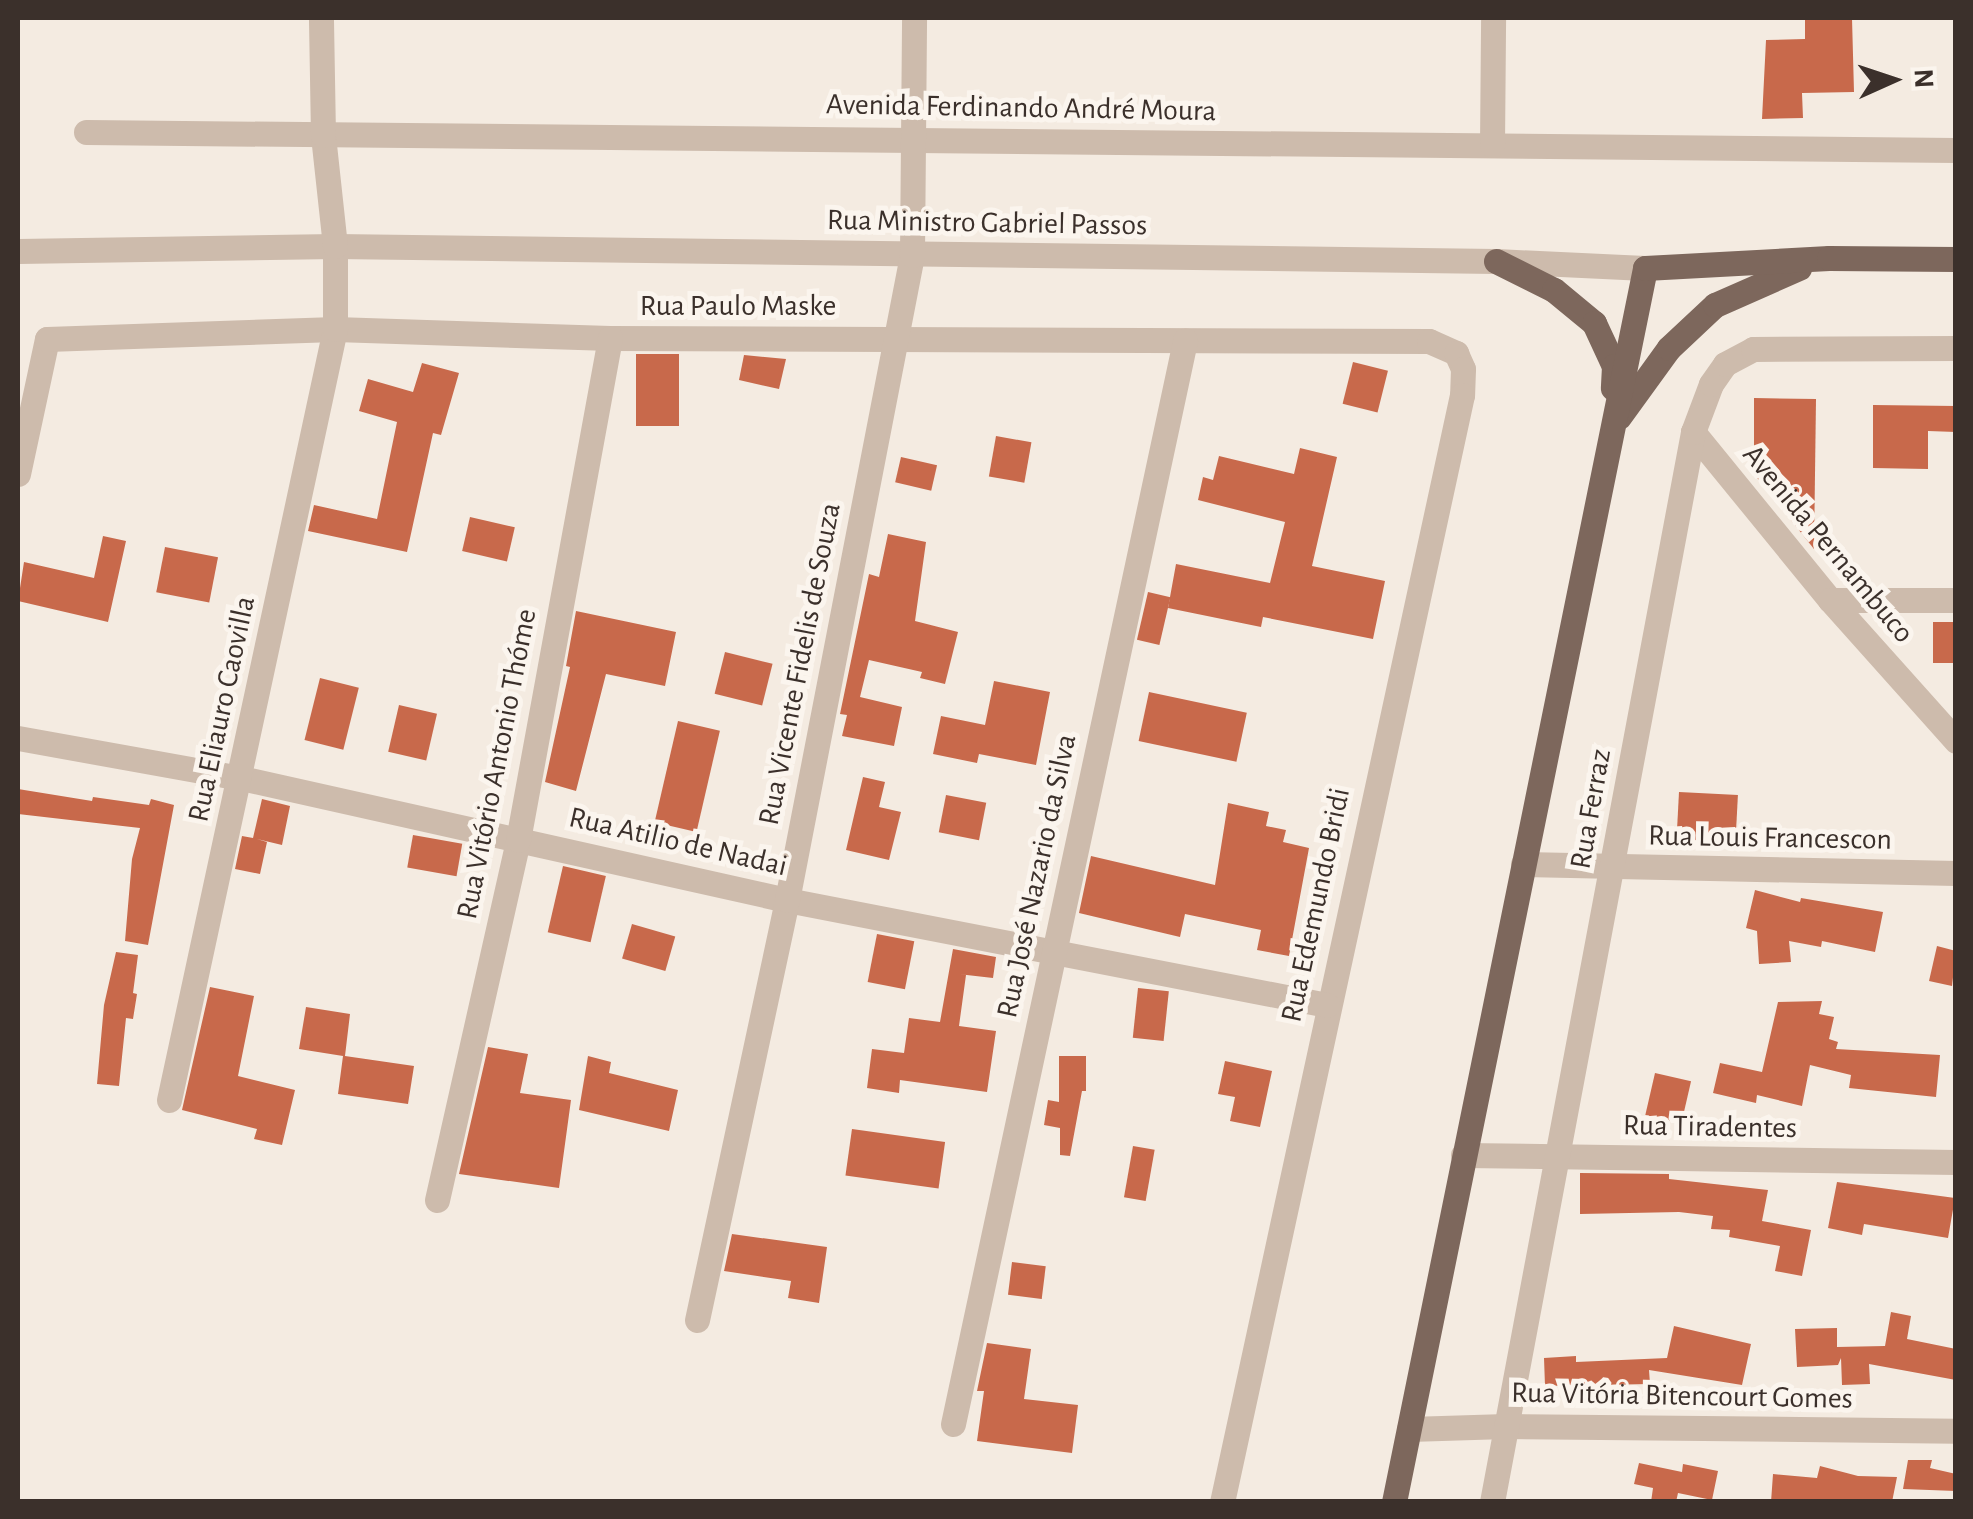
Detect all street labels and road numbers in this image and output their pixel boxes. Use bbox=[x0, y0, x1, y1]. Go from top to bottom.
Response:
street label: Avenida Ferdinando André Moura bbox=[825, 87, 1217, 129]
street label: Rua Ministro Gabriel Passos bbox=[827, 202, 1147, 244]
street label: Rua Paulo Maske bbox=[640, 288, 836, 324]
street label: Avenida Pernambuco bbox=[1735, 438, 1921, 650]
street label: Rua Vicente Fidelis de Souza bbox=[751, 500, 849, 828]
street label: Rua Eliauro Caovilla bbox=[181, 593, 263, 825]
street label: Rua Vitório Antonio Thóme bbox=[449, 606, 545, 922]
street label: Rua José Nazario da Silva bbox=[989, 731, 1085, 1021]
street label: Rua Ferraz bbox=[1563, 746, 1619, 872]
street label: Rua Edemundo Bridi bbox=[1274, 785, 1358, 1025]
street label: Rua Atilio de Nadai bbox=[565, 799, 791, 885]
street label: Rua Louis Francescon bbox=[1648, 818, 1892, 858]
street label: Rua Tiradentes bbox=[1623, 1107, 1797, 1147]
street label: Rua Vitória Bitencourt Gomes bbox=[1511, 1375, 1853, 1417]

